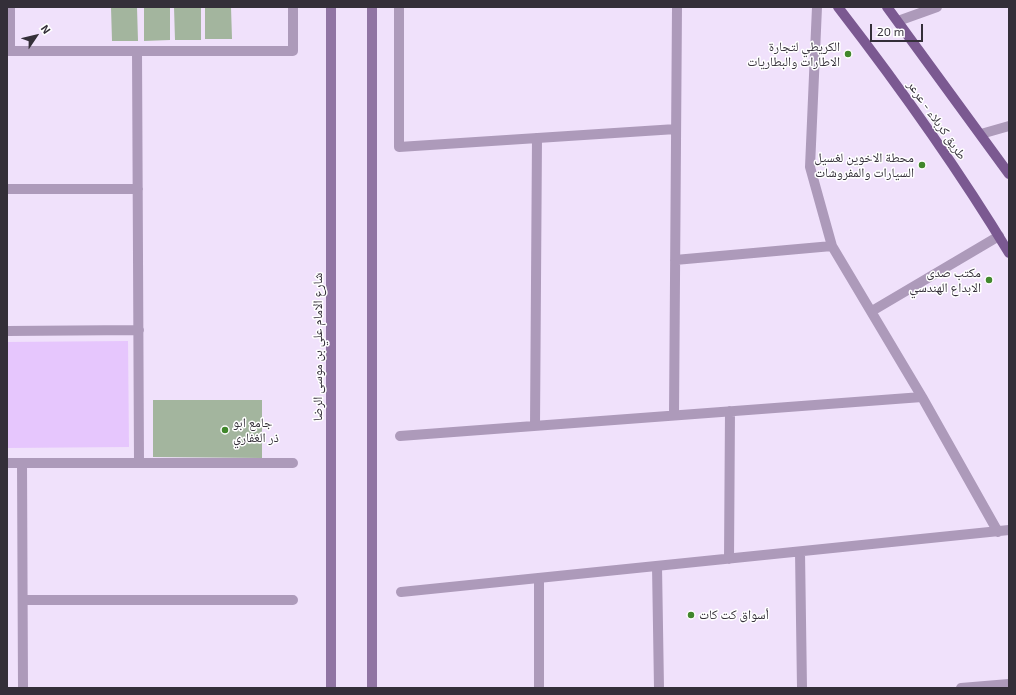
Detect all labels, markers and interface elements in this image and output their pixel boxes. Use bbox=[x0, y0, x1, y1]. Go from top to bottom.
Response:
north arrow bbox=[16, 16, 56, 56]
scale bar bbox=[872, 16, 925, 42]
text: N bbox=[39, 22, 54, 36]
text: 20 m bbox=[877, 24, 904, 38]
place label: الكريطي لتجارة الاطارات والبطاريات bbox=[747, 39, 840, 70]
marker: الكريطي لتجارة الاطارات والبطاريات bbox=[843, 49, 853, 59]
street label: طريق كربلاء - عرعر bbox=[904, 78, 970, 162]
place label: محطة الاخوين لغسيل السيارات والمفروشات bbox=[814, 150, 914, 181]
marker: محطة الاخوين لغسيل السيارات والمفروشات bbox=[917, 160, 927, 170]
place label: مكتب صدى الابداع الهندسي bbox=[909, 265, 981, 296]
street label: شارع الامام علي بن موسى الرضا bbox=[310, 273, 326, 421]
marker: مكتب صدى الابداع الهندسي bbox=[984, 275, 994, 285]
place label: جامع ابو ذر الغفاري bbox=[233, 415, 279, 446]
marker: جامع ابو ذر الغفاري bbox=[220, 425, 230, 435]
place label: أسواق كت كات bbox=[699, 607, 769, 623]
marker: أسواق كت كات bbox=[686, 610, 696, 620]

